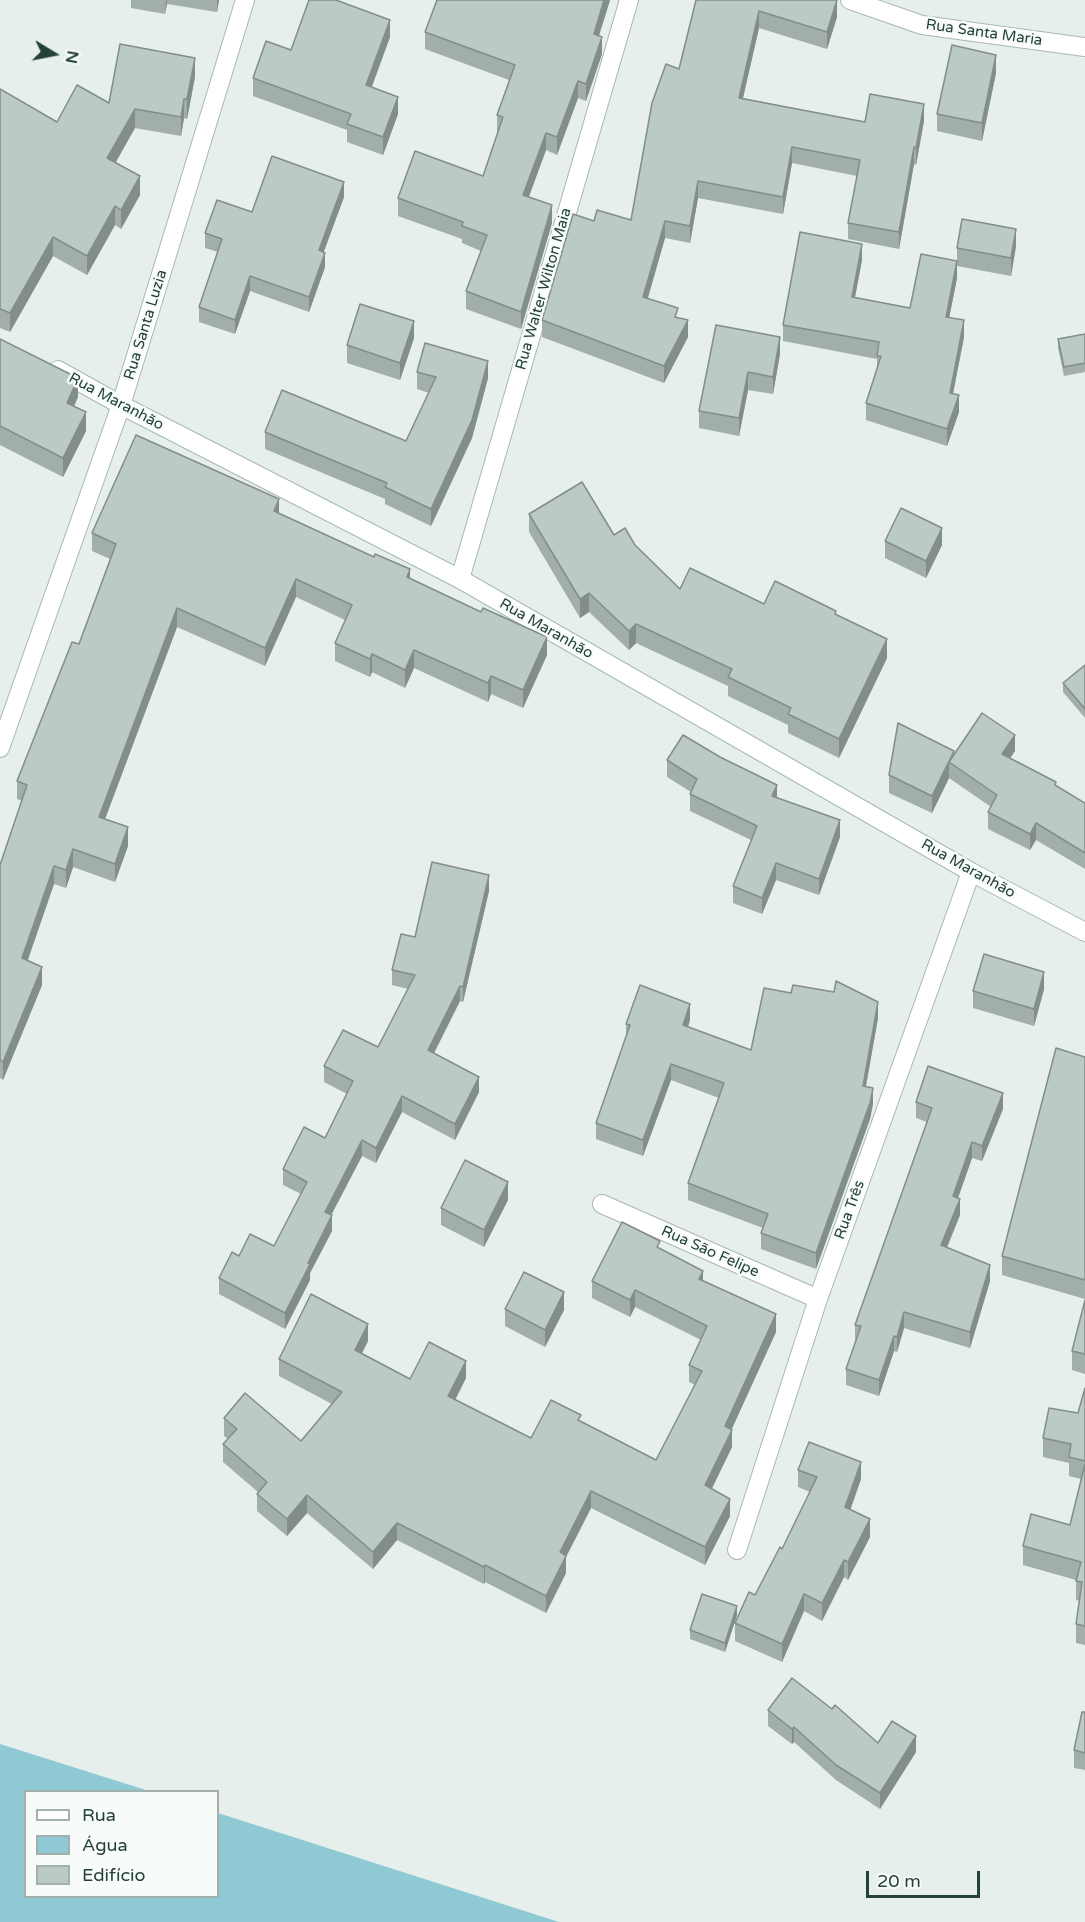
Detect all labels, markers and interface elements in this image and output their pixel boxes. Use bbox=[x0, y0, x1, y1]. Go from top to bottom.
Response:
street label: Rua Santa Maria bbox=[924, 16, 1044, 50]
north arrow bbox=[24, 24, 84, 84]
text: N bbox=[61, 49, 83, 65]
street label: Rua Walter Wilton Maia bbox=[512, 206, 576, 372]
street label: Rua Santa Luzia bbox=[121, 268, 171, 382]
street label: Rua Maranhão bbox=[65, 369, 167, 435]
street label: Rua Maranhão bbox=[496, 595, 596, 663]
street label: Rua Maranhão bbox=[918, 836, 1018, 902]
street label: Rua Três bbox=[831, 1178, 869, 1242]
street label: Rua São Felipe bbox=[658, 1222, 762, 1282]
legend bbox=[24, 1790, 219, 1898]
text: Rua bbox=[82, 1804, 116, 1826]
text: Água bbox=[82, 1834, 128, 1856]
scale bar bbox=[869, 1859, 983, 1897]
text: Edifício bbox=[82, 1864, 145, 1886]
text: 20 m bbox=[877, 1870, 921, 1892]

